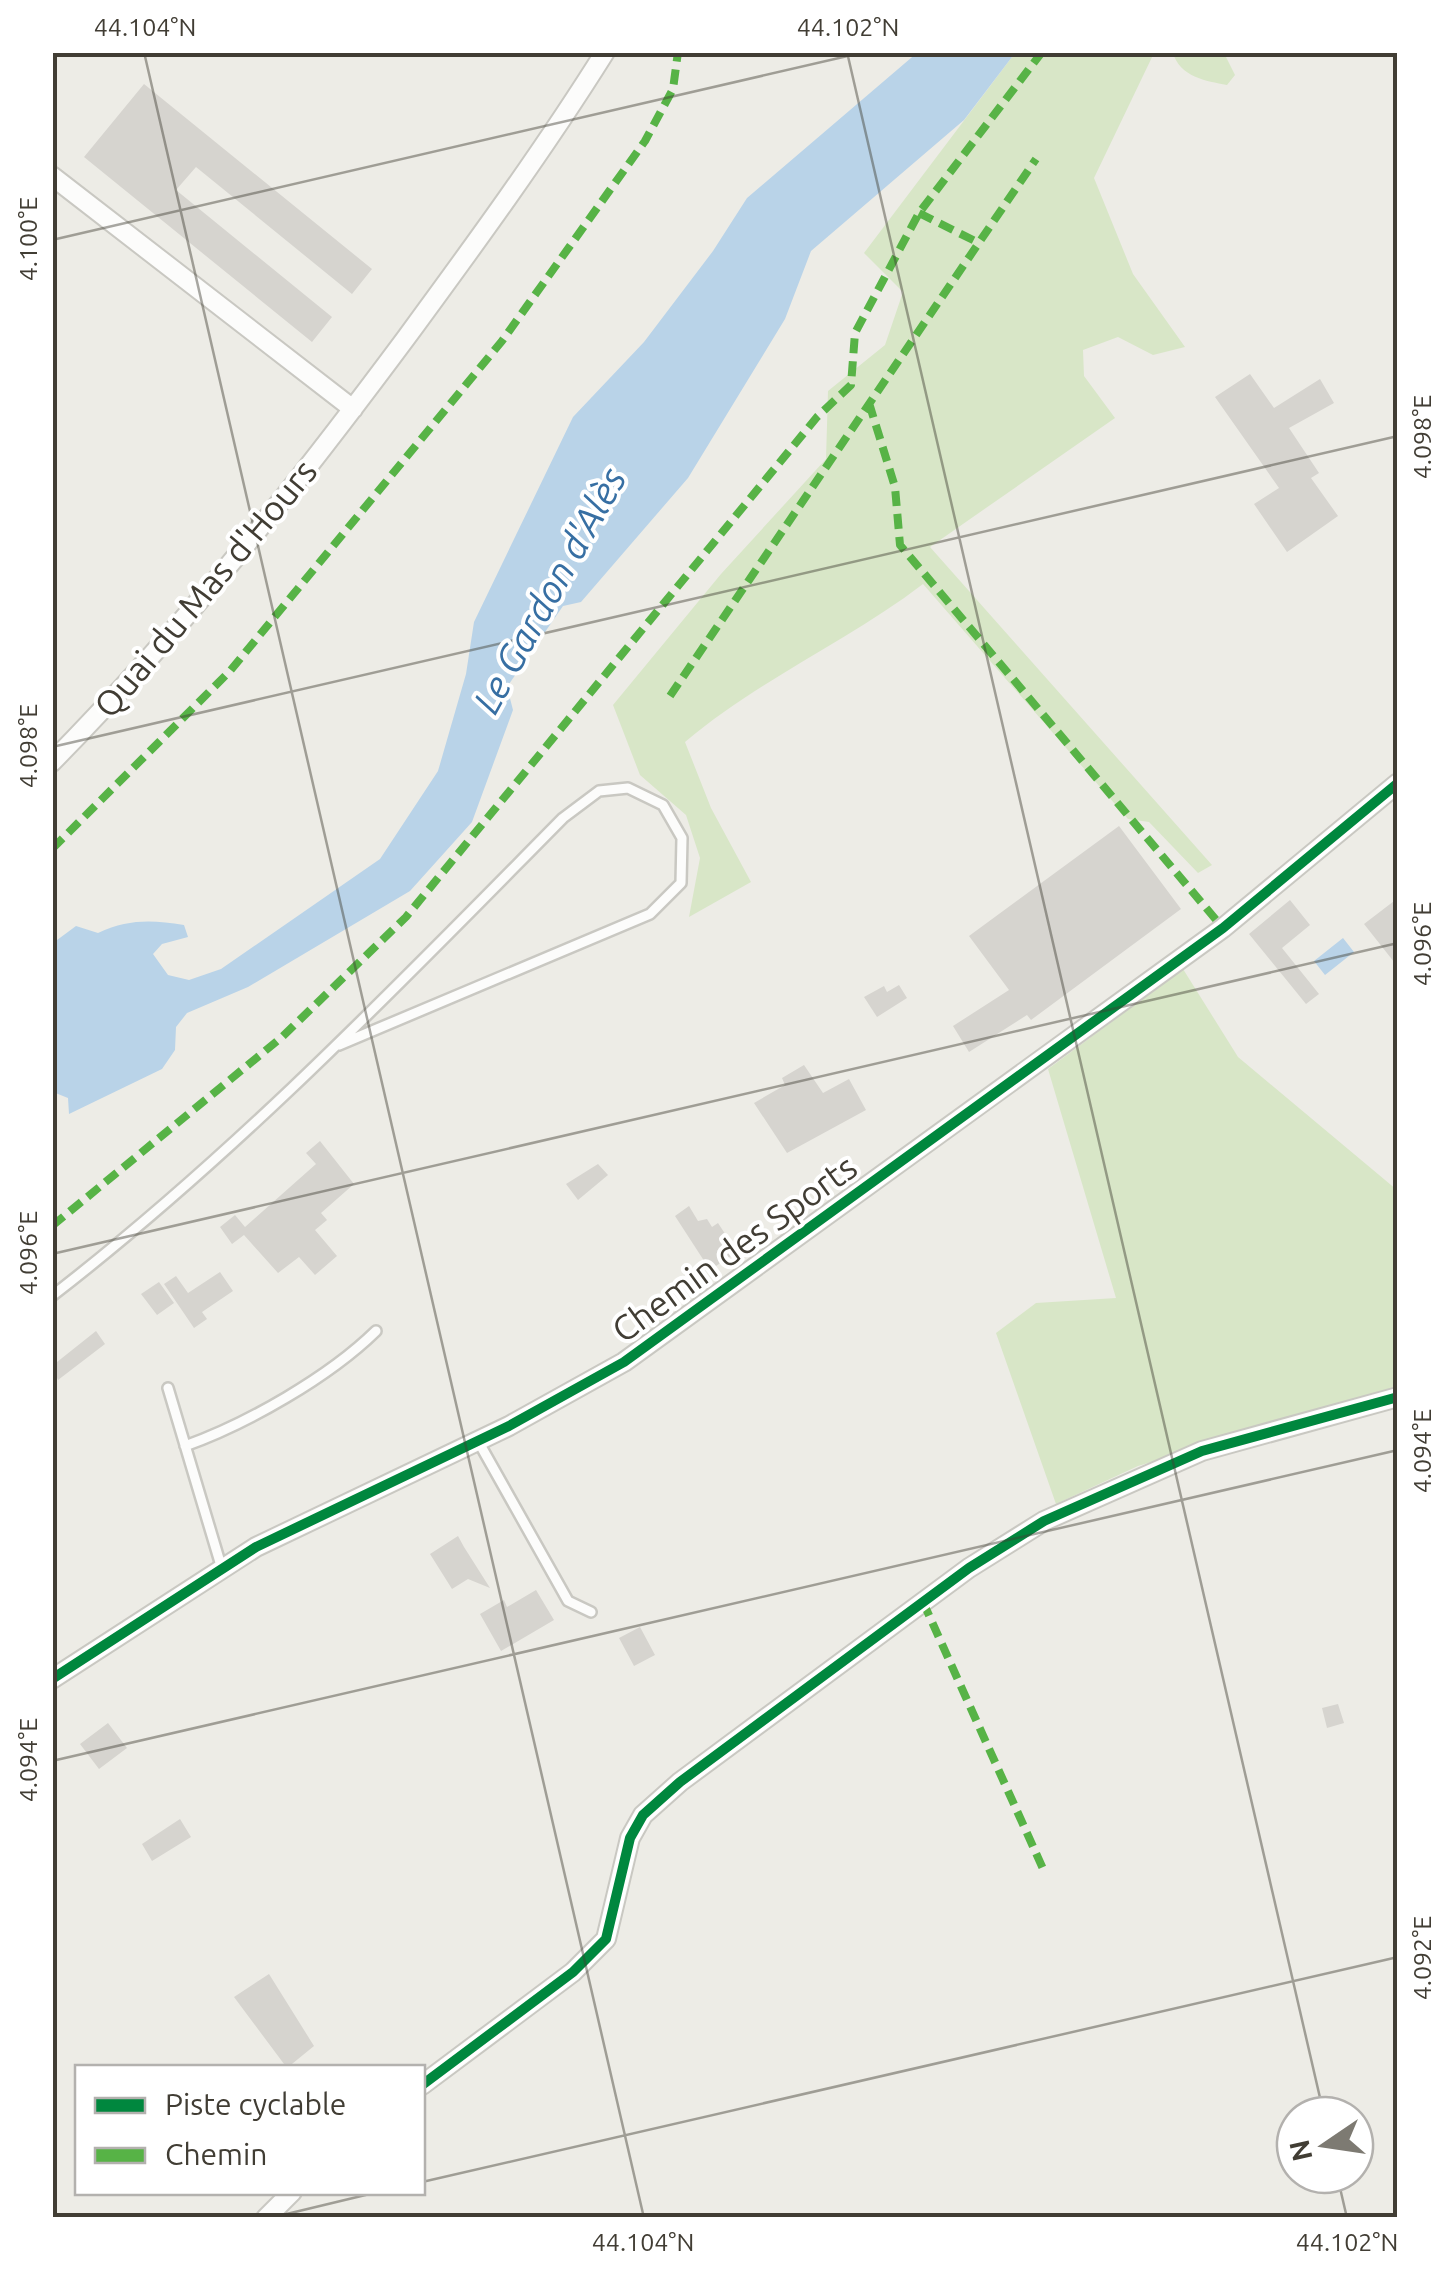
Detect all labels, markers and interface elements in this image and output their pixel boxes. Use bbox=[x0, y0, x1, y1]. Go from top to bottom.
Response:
text: 44.104°N bbox=[94, 13, 196, 41]
text: 44.102°N bbox=[797, 13, 899, 41]
text: 4.100°E bbox=[14, 197, 42, 281]
text: 4.098°E bbox=[1408, 395, 1436, 479]
street label: Quai du Mas d'Hours bbox=[86, 451, 324, 725]
water label: Le Gardon d'Alès bbox=[464, 460, 634, 720]
text: 4.098°E bbox=[14, 704, 42, 788]
text: 4.096°E bbox=[1408, 902, 1436, 986]
street label: Chemin des Sports bbox=[604, 1146, 864, 1350]
text: 4.096°E bbox=[14, 1211, 42, 1295]
text: 4.094°E bbox=[1408, 1409, 1436, 1493]
text: 4.094°E bbox=[14, 1718, 42, 1802]
text: 4.092°E bbox=[1408, 1916, 1436, 2000]
legend bbox=[75, 2065, 425, 2195]
text: Piste cyclable bbox=[165, 2087, 346, 2121]
north arrow bbox=[1275, 2095, 1375, 2195]
text: Chemin bbox=[165, 2137, 267, 2171]
text: N bbox=[1283, 2137, 1318, 2164]
text: 44.104°N bbox=[592, 2228, 694, 2256]
text: 44.102°N bbox=[1296, 2228, 1398, 2256]

